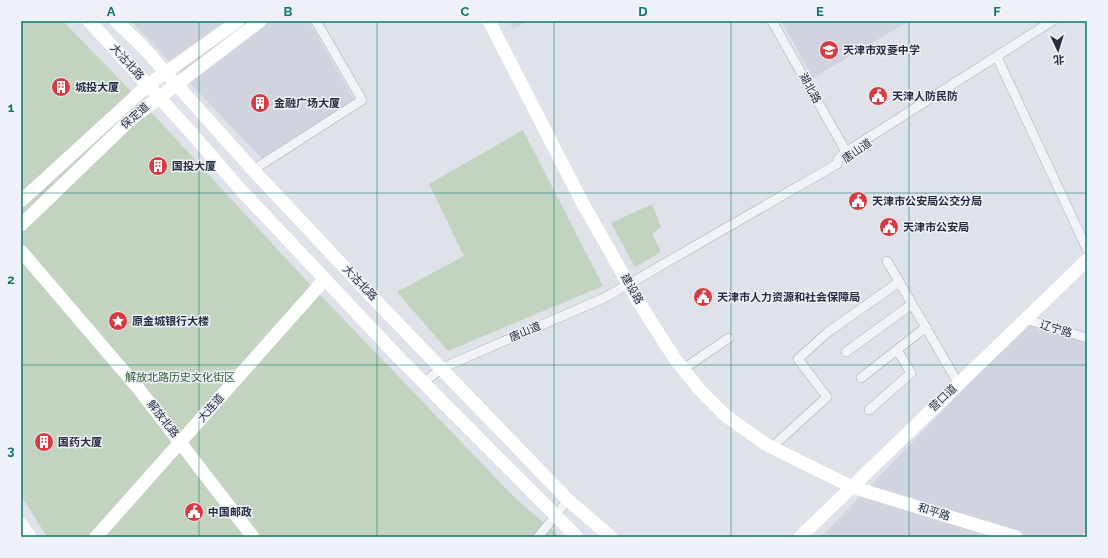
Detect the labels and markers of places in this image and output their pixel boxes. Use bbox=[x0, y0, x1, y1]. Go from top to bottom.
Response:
school or university icon: 天津市双菱中学 bbox=[818, 39, 840, 61]
place label: 天津市双菱中学 bbox=[843, 44, 920, 57]
building icon: 城投大厦 bbox=[50, 76, 72, 98]
place label: 城投大厦 bbox=[75, 81, 119, 94]
public building icon: 天津人防民防 bbox=[867, 85, 889, 107]
place label: 天津人防民防 bbox=[892, 90, 958, 103]
building icon: 金融广场大厦 bbox=[249, 92, 271, 114]
place label: 金融广场大厦 bbox=[274, 97, 340, 110]
building icon: 国投大厦 bbox=[147, 155, 169, 177]
place label: 国投大厦 bbox=[172, 160, 216, 173]
public building icon: 天津市公安局公交分局 bbox=[847, 190, 869, 212]
place label: 天津市公安局公交分局 bbox=[872, 195, 982, 208]
public building icon: 天津市公安局 bbox=[878, 216, 900, 238]
place label: 天津市公安局 bbox=[903, 221, 969, 234]
public building icon: 天津市人力资源和社会保障局 bbox=[692, 286, 714, 308]
place label: 天津市人力资源和社会保障局 bbox=[717, 291, 860, 304]
place icon: 原金城银行大楼 bbox=[107, 310, 129, 332]
place label: 原金城银行大楼 bbox=[132, 315, 209, 328]
building icon: 国药大厦 bbox=[33, 431, 55, 453]
place label: 国药大厦 bbox=[58, 436, 102, 449]
public building icon: 中国邮政 bbox=[183, 501, 205, 523]
place label: 中国邮政 bbox=[208, 506, 252, 519]

